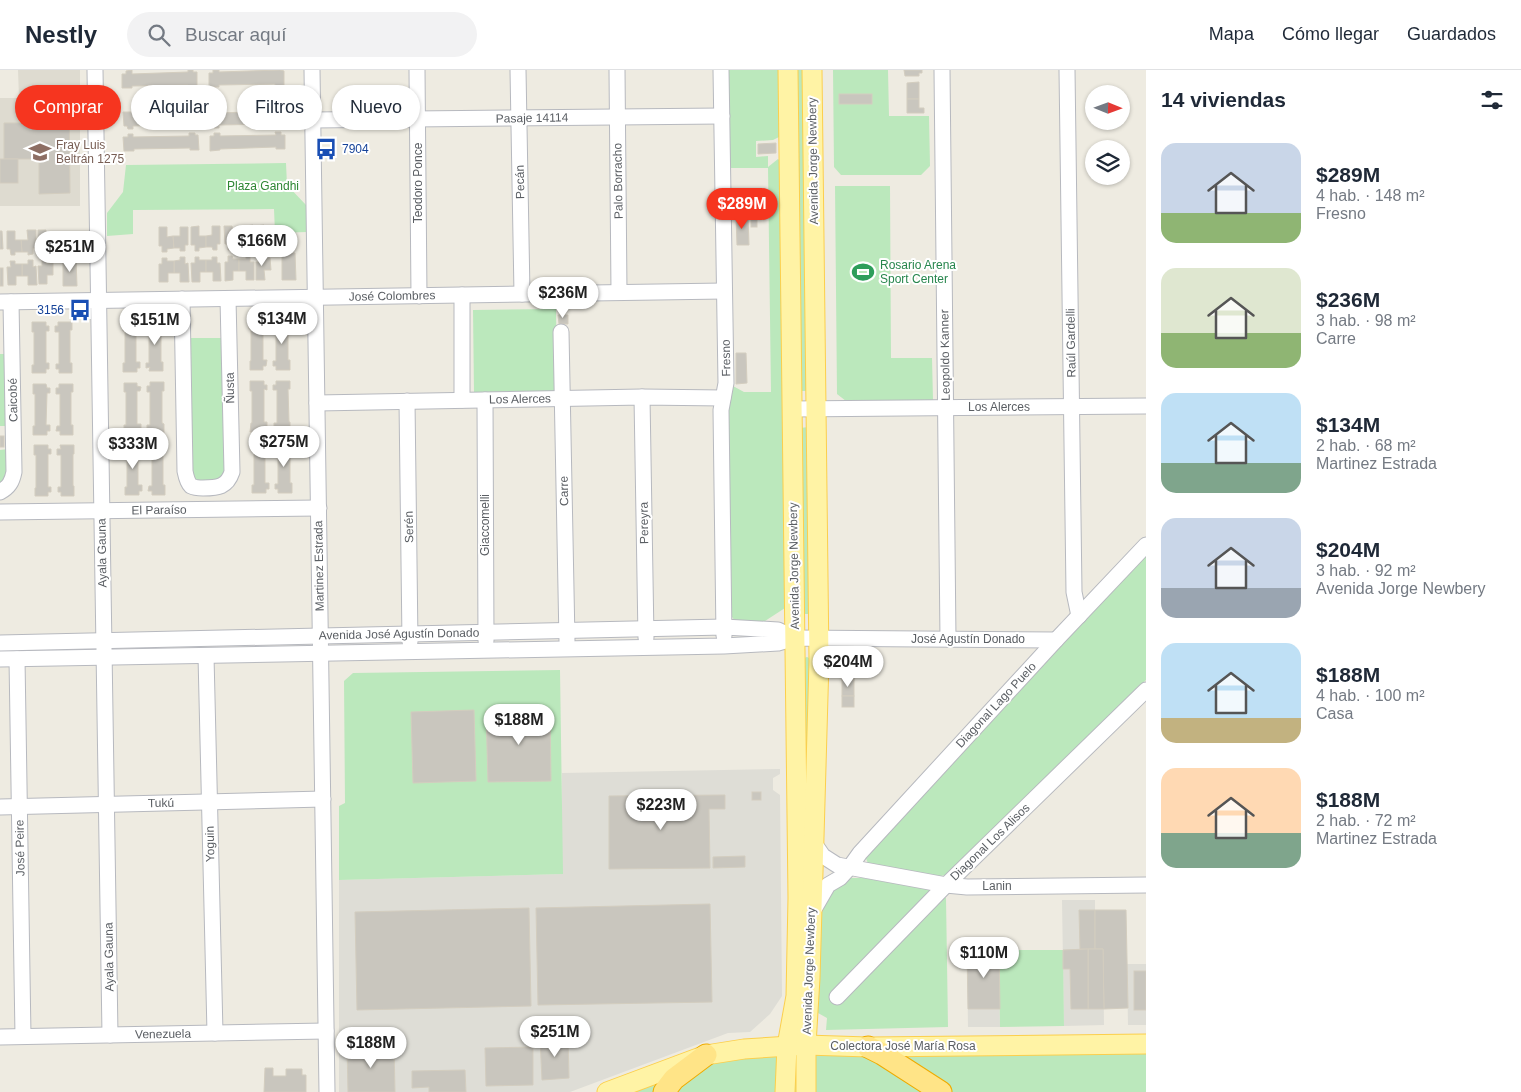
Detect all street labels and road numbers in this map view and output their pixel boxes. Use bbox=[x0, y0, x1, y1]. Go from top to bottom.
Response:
street label: Avenida Jorge Newbery bbox=[805, 97, 821, 225]
street label: Pasaje 14114 bbox=[496, 110, 569, 126]
street label: Teodoro Ponce bbox=[411, 142, 425, 223]
street label: Palo Borracho bbox=[610, 143, 626, 219]
street label: Pecán bbox=[513, 165, 527, 199]
street label: José Colombres bbox=[349, 288, 435, 304]
street label: Raúl Gardelli bbox=[1063, 308, 1079, 378]
street label: Leopoldo Kanner bbox=[937, 309, 953, 401]
street label: Fresno bbox=[719, 339, 733, 377]
street label: Ñusta bbox=[223, 372, 237, 404]
street label: Caicobé bbox=[6, 378, 20, 422]
street label: Los Alerces bbox=[489, 391, 551, 407]
street label: Los Alerces bbox=[968, 400, 1030, 414]
street label: Carre bbox=[557, 476, 571, 506]
street label: Giaccomelli bbox=[478, 494, 492, 556]
street label: Pereyra bbox=[637, 502, 651, 544]
street label: Avenida Jorge Newbery bbox=[786, 502, 802, 630]
street label: El Paraíso bbox=[131, 503, 187, 517]
street label: Serén bbox=[402, 511, 416, 543]
street label: Ayala Gauna bbox=[94, 518, 110, 588]
street label: Martinez Estrada bbox=[311, 520, 327, 611]
street label: Avenida José Agustín Donado bbox=[319, 626, 480, 642]
street label: José Agustín Donado bbox=[911, 632, 1025, 646]
street label: Diagonal Lago Puelo bbox=[953, 659, 1039, 751]
street label: Tukú bbox=[148, 796, 174, 810]
street label: Diagonal Los Alisos bbox=[947, 801, 1033, 883]
street label: José Peire bbox=[13, 819, 27, 876]
street label: Yoguin bbox=[203, 826, 217, 862]
street label: Lanin bbox=[982, 879, 1012, 893]
street label: Avenida Jorge Newbery bbox=[800, 907, 818, 1035]
street label: Ayala Gauna bbox=[101, 922, 117, 992]
street label: Venezuela bbox=[135, 1027, 191, 1041]
street label: Colectora José María Rosa bbox=[830, 1039, 976, 1053]

